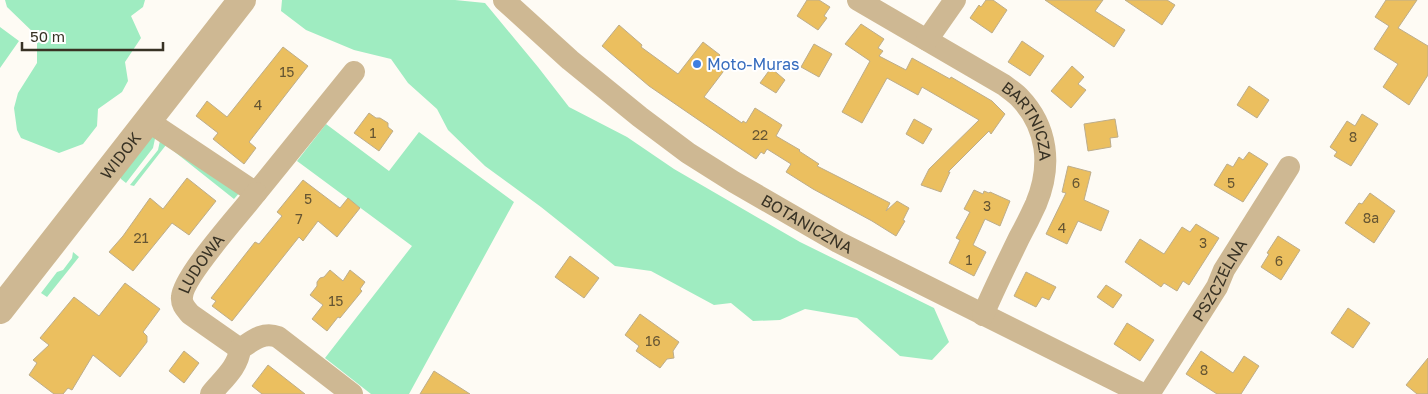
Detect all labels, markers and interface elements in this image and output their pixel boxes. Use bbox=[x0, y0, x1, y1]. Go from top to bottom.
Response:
scale bar bbox=[22, 20, 164, 52]
text: 50 m bbox=[30, 27, 65, 45]
place label: Moto-Muras bbox=[707, 54, 799, 74]
marker: Moto-Muras bbox=[691, 58, 703, 70]
house number: 15 bbox=[280, 63, 294, 80]
street label: BARTNICZA bbox=[998, 77, 1055, 162]
house number: 4 bbox=[254, 96, 262, 113]
house number: 1 bbox=[370, 124, 377, 141]
house number: 22 bbox=[752, 126, 768, 143]
street label: WIDOK bbox=[96, 128, 145, 183]
house number: 8 bbox=[1349, 128, 1357, 145]
house number: 6 bbox=[1072, 174, 1080, 191]
house number: 5 bbox=[1227, 174, 1235, 191]
house number: 5 bbox=[304, 190, 312, 207]
street label: BOTANICZNA bbox=[758, 190, 856, 258]
house number: 3 bbox=[983, 197, 991, 214]
house number: 8a bbox=[1363, 209, 1379, 226]
house number: 7 bbox=[295, 210, 303, 227]
house number: 4 bbox=[1058, 219, 1066, 236]
house number: 21 bbox=[134, 229, 149, 246]
street label: LUDOWA bbox=[173, 230, 229, 297]
house number: 3 bbox=[1199, 234, 1207, 251]
street label: PSZCZELNA bbox=[1188, 235, 1251, 325]
house number: 1 bbox=[966, 251, 973, 268]
house number: 6 bbox=[1275, 252, 1283, 269]
house number: 15 bbox=[329, 292, 343, 309]
house number: 16 bbox=[645, 332, 661, 349]
house number: 8 bbox=[1200, 361, 1208, 378]

